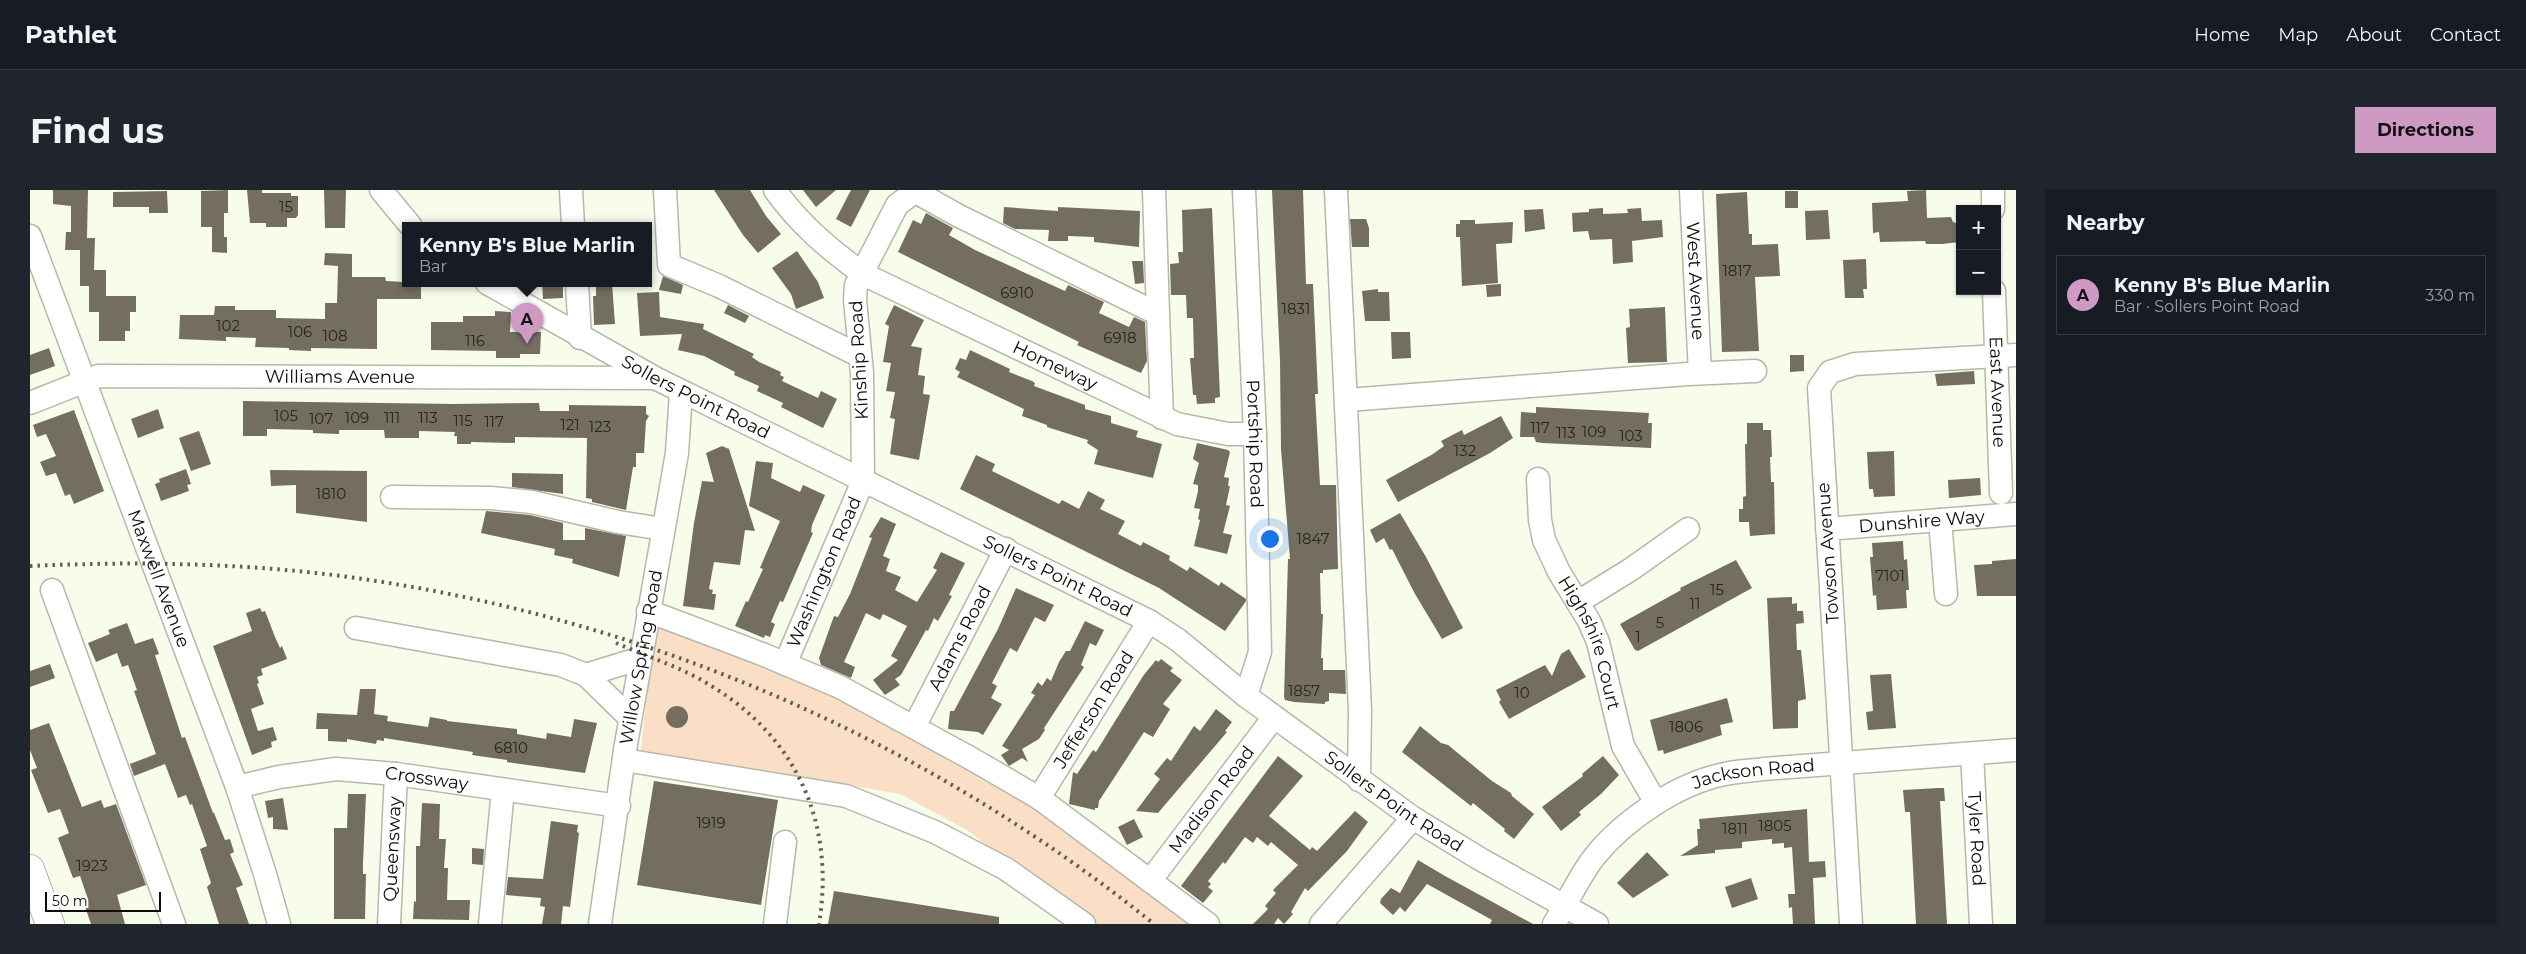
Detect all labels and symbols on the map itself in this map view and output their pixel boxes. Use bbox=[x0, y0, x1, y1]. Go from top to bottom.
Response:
house number: 15 bbox=[279, 197, 293, 216]
street label: West Avenue bbox=[1682, 221, 1709, 341]
house number: 1817 bbox=[1722, 261, 1752, 280]
house number: 6910 bbox=[1000, 283, 1034, 302]
house number: 1831 bbox=[1282, 299, 1310, 318]
street label: Kinship Road bbox=[845, 300, 873, 420]
pin: A bbox=[511, 303, 543, 344]
house number: 102 bbox=[216, 316, 240, 335]
house number: 106 bbox=[288, 322, 312, 341]
house number: 108 bbox=[323, 326, 347, 345]
house number: 6918 bbox=[1103, 328, 1137, 347]
house number: 116 bbox=[465, 331, 485, 350]
street label: Homeway bbox=[1009, 336, 1101, 395]
street label: East Avenue bbox=[1985, 336, 2010, 448]
street label: Sollers Point Road bbox=[617, 350, 774, 444]
street label: Williams Avenue bbox=[265, 366, 415, 388]
street label: Portship Road bbox=[1242, 379, 1268, 508]
house number: 105 bbox=[274, 406, 298, 425]
house number: 109 bbox=[345, 408, 369, 427]
house number: 111 bbox=[384, 408, 400, 427]
house number: 113 bbox=[418, 408, 438, 427]
house number: 107 bbox=[309, 409, 333, 428]
house number: 115 bbox=[453, 411, 473, 430]
house number: 117 bbox=[484, 412, 504, 431]
house number: 121 bbox=[560, 415, 580, 434]
house number: 123 bbox=[589, 417, 611, 436]
house number: 117 bbox=[1530, 418, 1550, 437]
house number: 109 bbox=[1582, 422, 1606, 441]
house number: 113 bbox=[1556, 423, 1576, 442]
house number: 103 bbox=[1619, 426, 1643, 445]
house number: 132 bbox=[1454, 441, 1476, 460]
street label: Towson Avenue bbox=[1812, 482, 1844, 624]
house number: 1810 bbox=[316, 484, 346, 503]
street label: Washington Road bbox=[782, 493, 866, 651]
street label: Dunshire Way bbox=[1858, 505, 1986, 537]
street label: Maxwell Avenue bbox=[123, 506, 195, 651]
your location bbox=[1257, 526, 1283, 552]
house number: 1847 bbox=[1297, 529, 1330, 548]
street label: Sollers Point Road bbox=[980, 530, 1136, 622]
house number: 7101 bbox=[1875, 566, 1905, 585]
street label: Willow Spring Road bbox=[615, 568, 667, 746]
street label: Highshire Court bbox=[1553, 572, 1625, 712]
house number: 15 bbox=[1710, 580, 1724, 599]
street label: Adams Road bbox=[924, 582, 996, 694]
house number: 11 bbox=[1690, 594, 1700, 613]
house number: 5 bbox=[1656, 613, 1664, 632]
house number: 1 bbox=[1635, 627, 1641, 646]
street label: Jefferson Road bbox=[1049, 647, 1139, 773]
house number: 1857 bbox=[1288, 681, 1320, 700]
house number: 10 bbox=[1514, 683, 1530, 702]
house number: 1806 bbox=[1669, 717, 1703, 736]
house number: 6810 bbox=[494, 738, 528, 757]
street label: Madison Road bbox=[1164, 742, 1259, 858]
street label: Sollers Point Road bbox=[1320, 746, 1467, 857]
street label: Jackson Road bbox=[1688, 754, 1816, 795]
street label: Crossway bbox=[384, 762, 470, 795]
street label: Tyler Road bbox=[1963, 791, 1990, 887]
street label: Queensway bbox=[379, 796, 406, 902]
house number: 1919 bbox=[696, 813, 726, 832]
house number: 1805 bbox=[1758, 816, 1792, 835]
house number: 1811 bbox=[1722, 819, 1748, 838]
house number: 1923 bbox=[76, 856, 108, 875]
scale bar bbox=[45, 889, 161, 912]

